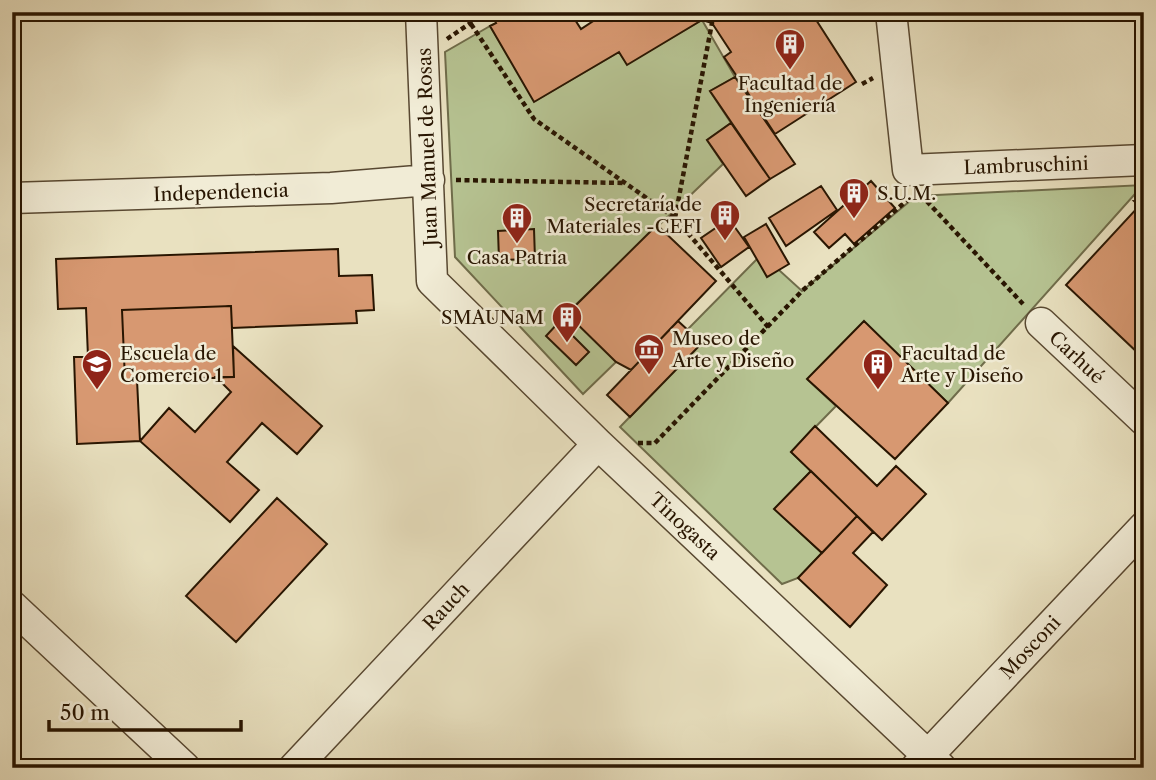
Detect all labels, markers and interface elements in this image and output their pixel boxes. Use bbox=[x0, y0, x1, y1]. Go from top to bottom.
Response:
building icon: Facultad de Ingeniería bbox=[773, 27, 807, 71]
street label: Juan Manuel de Rosas bbox=[413, 47, 443, 250]
place label: Facultad de Ingeniería bbox=[738, 72, 842, 117]
street label: Lambruschini bbox=[963, 152, 1089, 179]
building icon: S.U.M. bbox=[837, 176, 871, 220]
street label: Independencia bbox=[153, 179, 289, 206]
place label: S.U.M. bbox=[877, 182, 936, 205]
place label: Secretaría de Materiales -CEFI bbox=[546, 193, 702, 238]
building icon: Secretaría de Materiales -CEFI bbox=[708, 198, 742, 242]
building icon: Casa Patria bbox=[500, 201, 534, 245]
place label: Casa Patria bbox=[467, 246, 567, 269]
building icon: SMAUNaM bbox=[550, 300, 584, 344]
place label: SMAUNaM bbox=[441, 306, 544, 329]
street label: Carhué bbox=[1044, 326, 1109, 389]
place label: Museo de Arte y Diseño bbox=[671, 327, 794, 372]
museum icon: Museo de Arte y Diseño bbox=[632, 332, 666, 376]
place label: Escuela de Comercio 1 bbox=[120, 342, 223, 387]
place label: Facultad de Arte y Diseño bbox=[900, 342, 1023, 387]
school or university icon: Escuela de Comercio 1 bbox=[80, 347, 114, 391]
building icon: Facultad de Arte y Diseño bbox=[861, 347, 895, 391]
street label: Tinogasta bbox=[645, 488, 725, 565]
street label: Rauch bbox=[418, 577, 474, 635]
street label: Mosconi bbox=[995, 611, 1066, 684]
scale bar bbox=[49, 689, 242, 733]
text: 50 m bbox=[60, 700, 110, 725]

